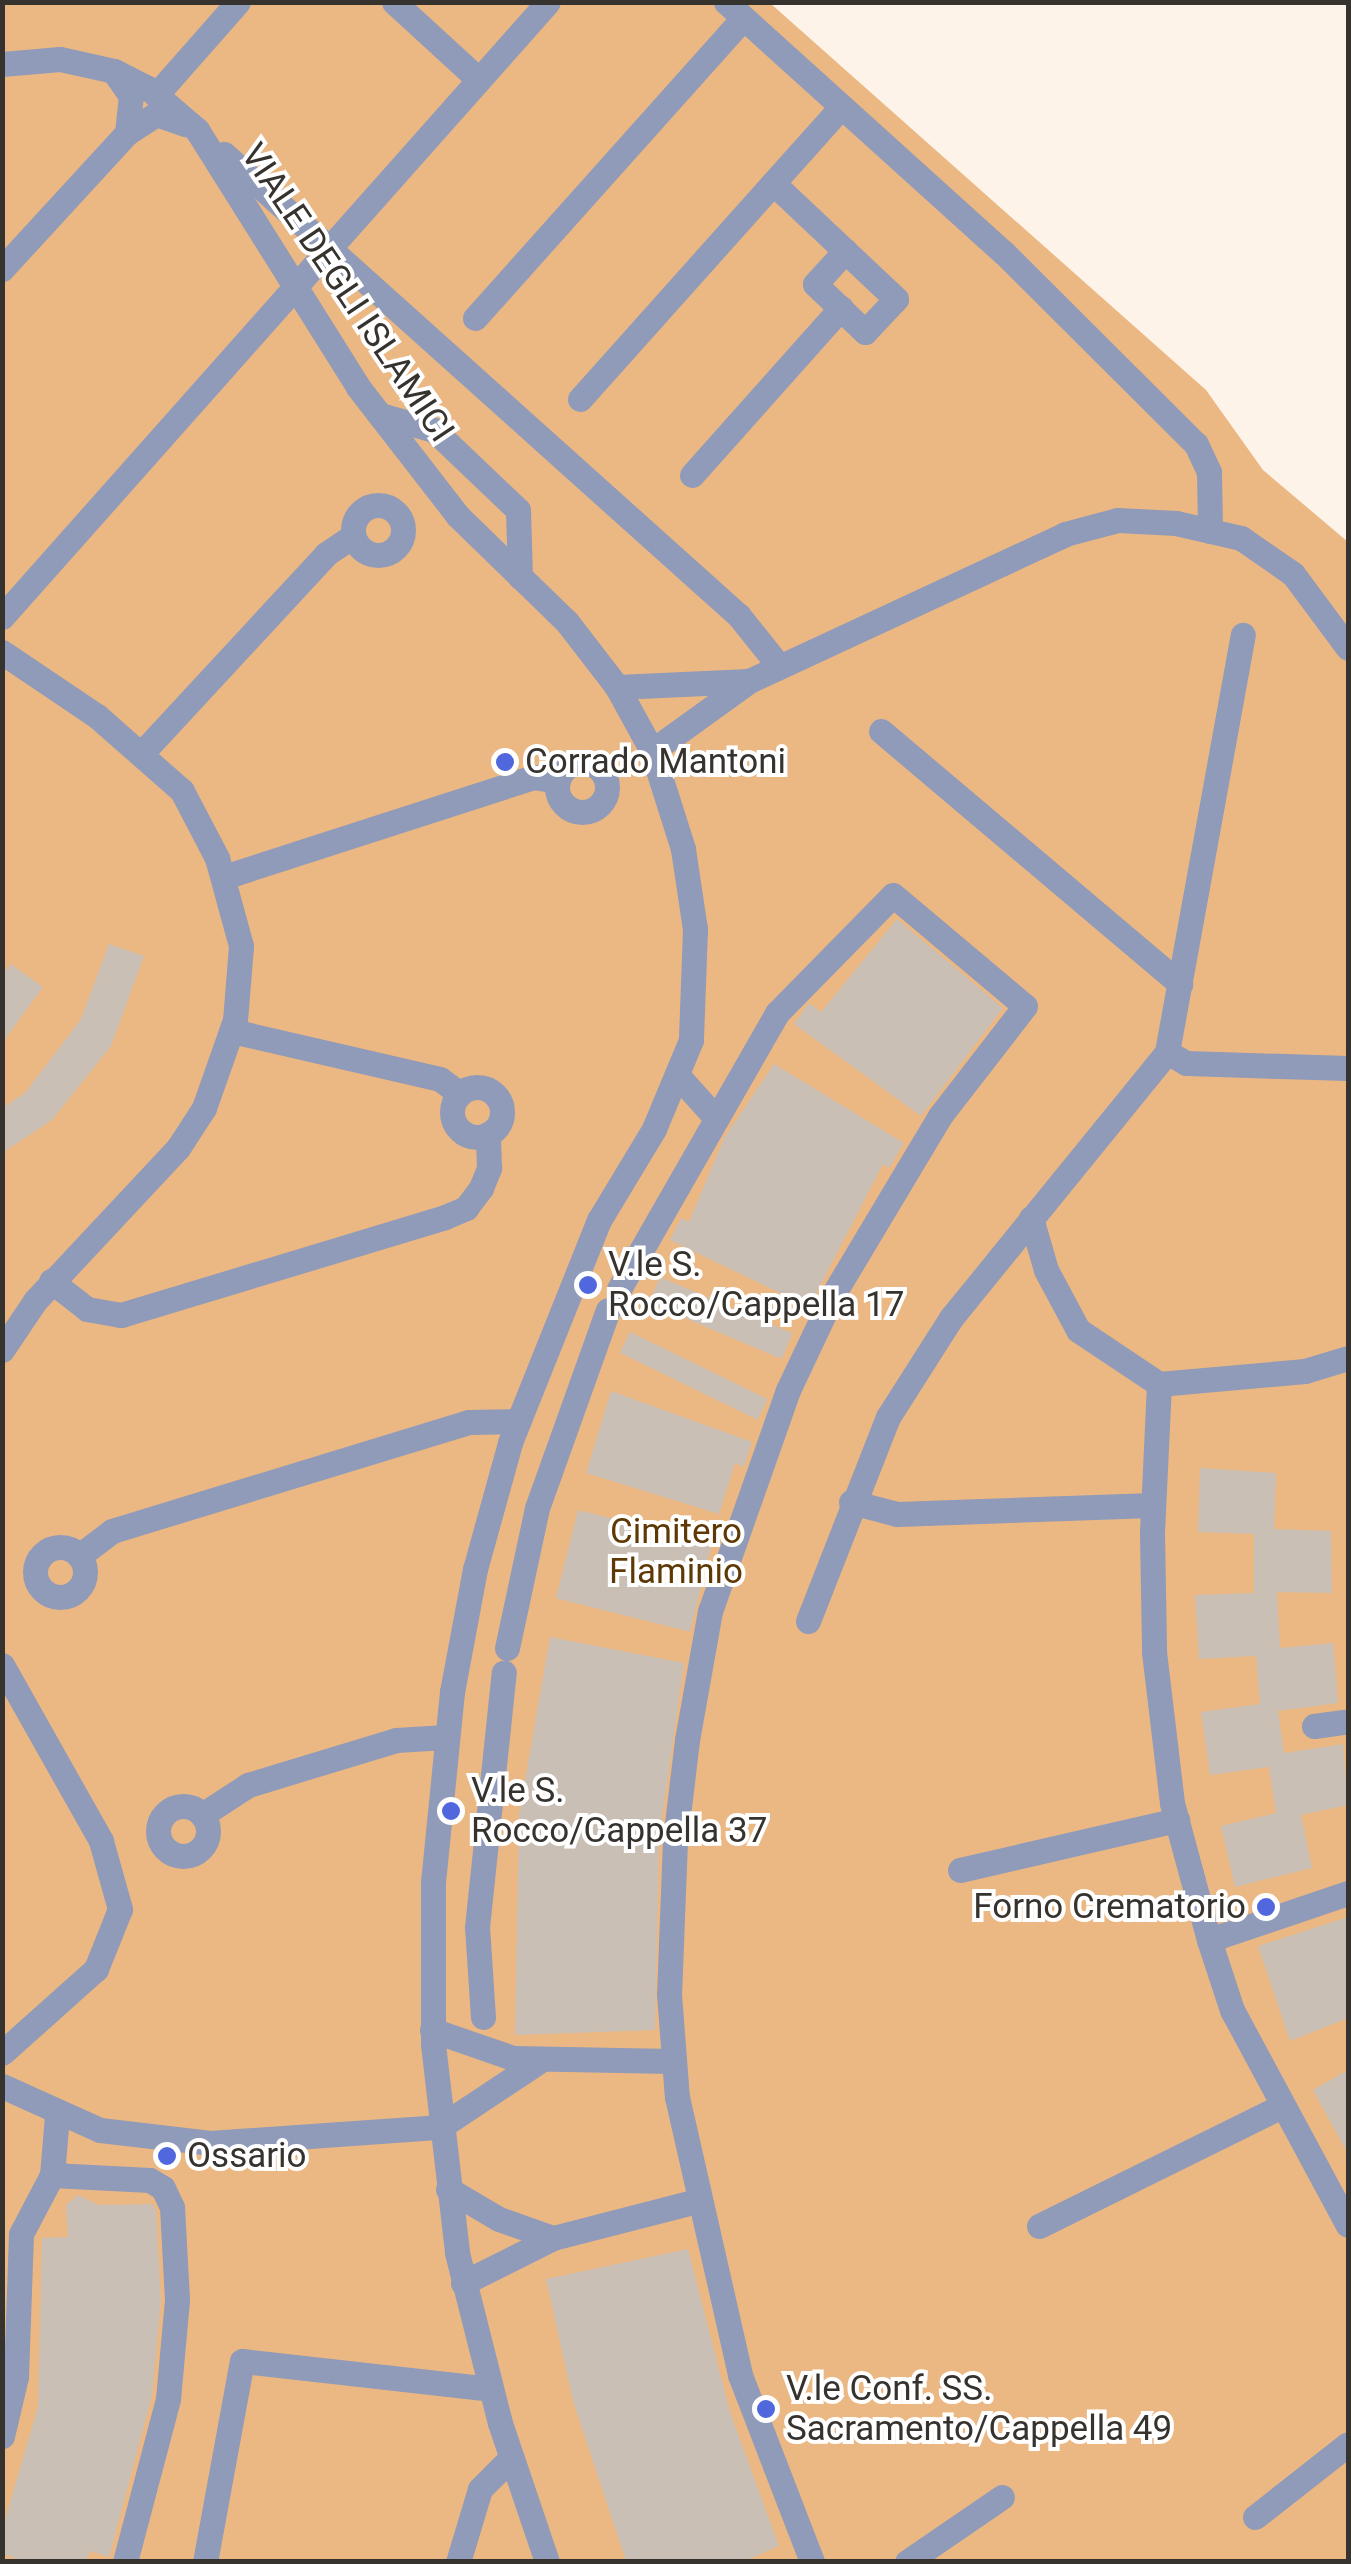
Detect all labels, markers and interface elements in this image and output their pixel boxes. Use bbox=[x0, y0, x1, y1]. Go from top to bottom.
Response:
street label: VIALE DEGLI ISLAMICI bbox=[232, 136, 462, 450]
place label: Corrado Mantoni bbox=[525, 741, 786, 783]
marker: Corrado Mantoni bbox=[494, 751, 516, 773]
place label: V.le S. Rocco/Cappella 17 bbox=[608, 1244, 904, 1326]
marker: V.le S. Rocco/Cappella 17 bbox=[577, 1274, 599, 1296]
park label: Cimitero Flaminio bbox=[609, 1511, 743, 1593]
place label: V.le S. Rocco/Cappella 37 bbox=[471, 1770, 767, 1852]
marker: V.le S. Rocco/Cappella 37 bbox=[440, 1800, 462, 1822]
place label: Forno Crematorio bbox=[973, 1886, 1246, 1928]
marker: Forno Crematorio bbox=[1255, 1896, 1277, 1918]
place label: Ossario bbox=[187, 2135, 307, 2177]
marker: Ossario bbox=[156, 2145, 178, 2167]
place label: V.le Conf. SS. Sacramento/Cappella 49 bbox=[786, 2368, 1172, 2450]
marker: V.le Conf. SS. Sacramento/Cappella 49 bbox=[755, 2398, 777, 2420]

